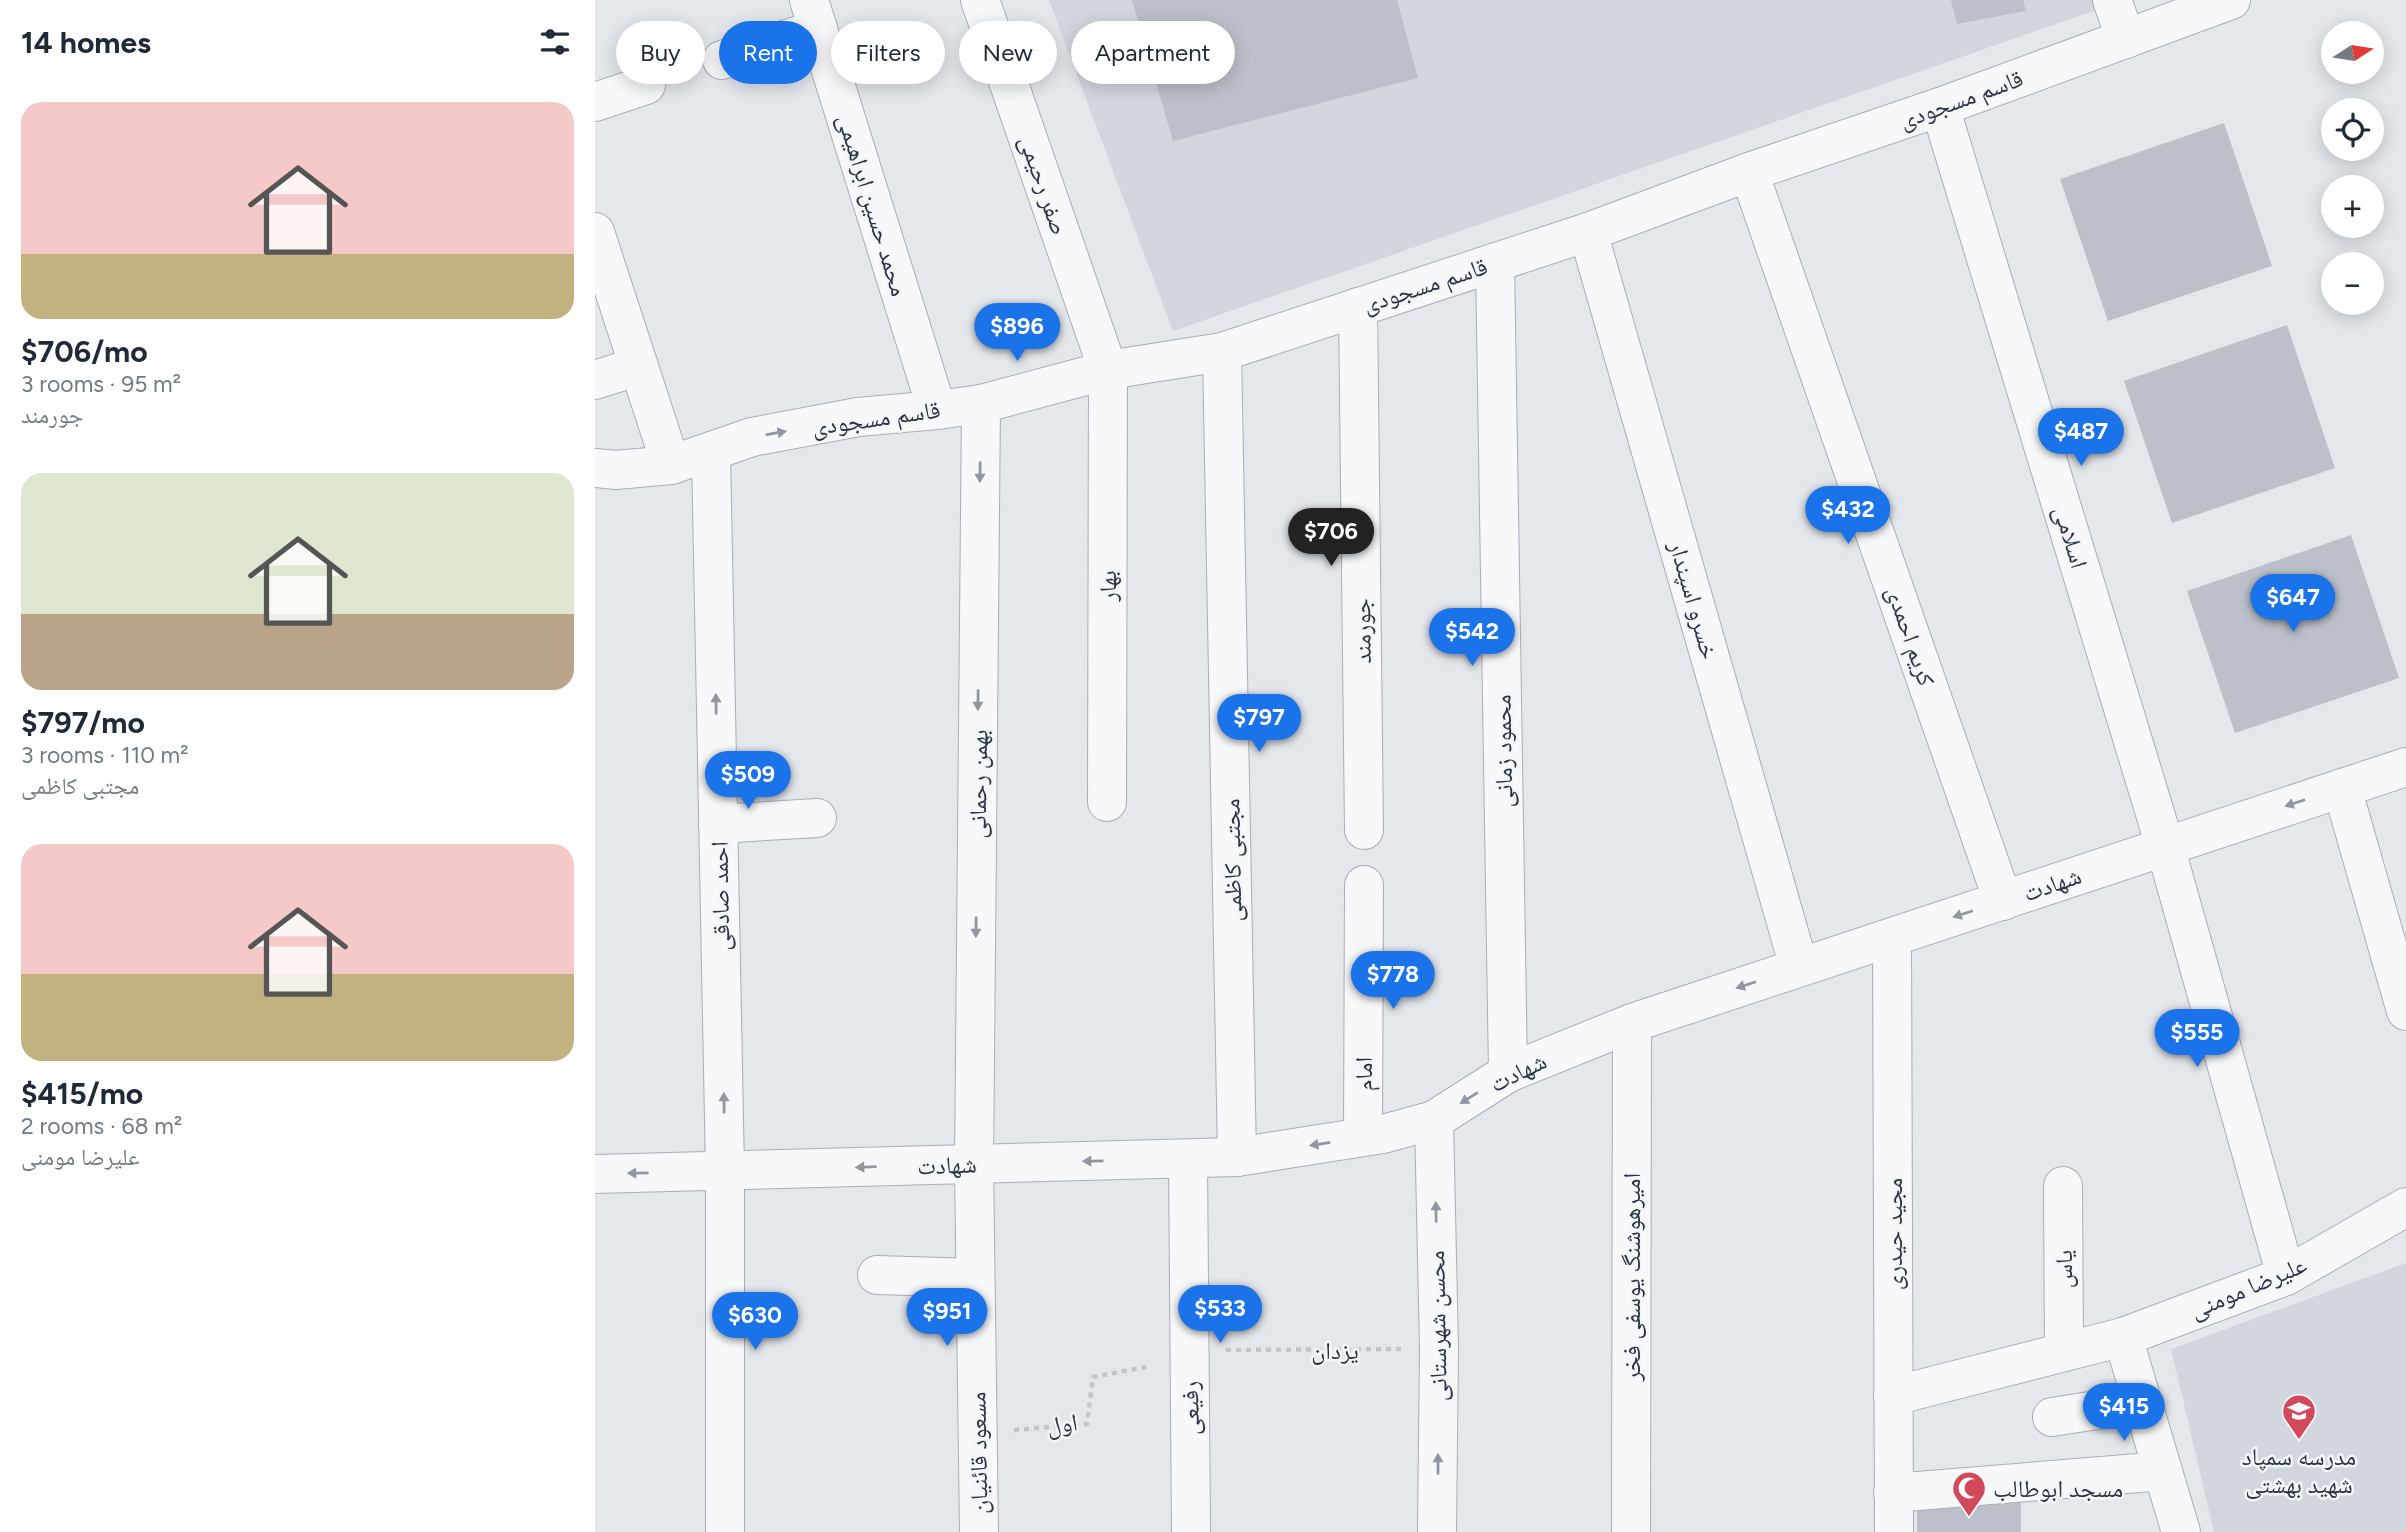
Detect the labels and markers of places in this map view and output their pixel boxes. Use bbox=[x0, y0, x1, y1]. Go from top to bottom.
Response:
pin: $896 bbox=[976, 304, 1058, 363]
pin: $487 bbox=[2040, 408, 2122, 468]
pin: $432 bbox=[1807, 486, 1889, 546]
pin: $706 bbox=[1290, 508, 1372, 568]
pin: $647 bbox=[2252, 574, 2334, 634]
pin: $542 bbox=[1431, 608, 1513, 668]
pin: $797 bbox=[1218, 694, 1300, 754]
pin: $509 bbox=[707, 752, 789, 811]
pin: $778 bbox=[1352, 951, 1434, 1011]
pin: $555 bbox=[2156, 1010, 2238, 1069]
pin: $533 bbox=[1179, 1286, 1261, 1345]
pin: $951 bbox=[906, 1288, 988, 1348]
pin: $630 bbox=[714, 1292, 796, 1352]
pin: $415 bbox=[2083, 1384, 2165, 1443]
school or university icon: مدرسه سمپاد شهید بهشتی bbox=[2280, 1392, 2318, 1441]
place label: مدرسه سمپاد شهید بهشتی bbox=[2242, 1442, 2356, 1499]
mosque icon: مسجد ابوطالب bbox=[1950, 1469, 1988, 1518]
place label: مسجد ابوطالب bbox=[1993, 1474, 2123, 1503]

